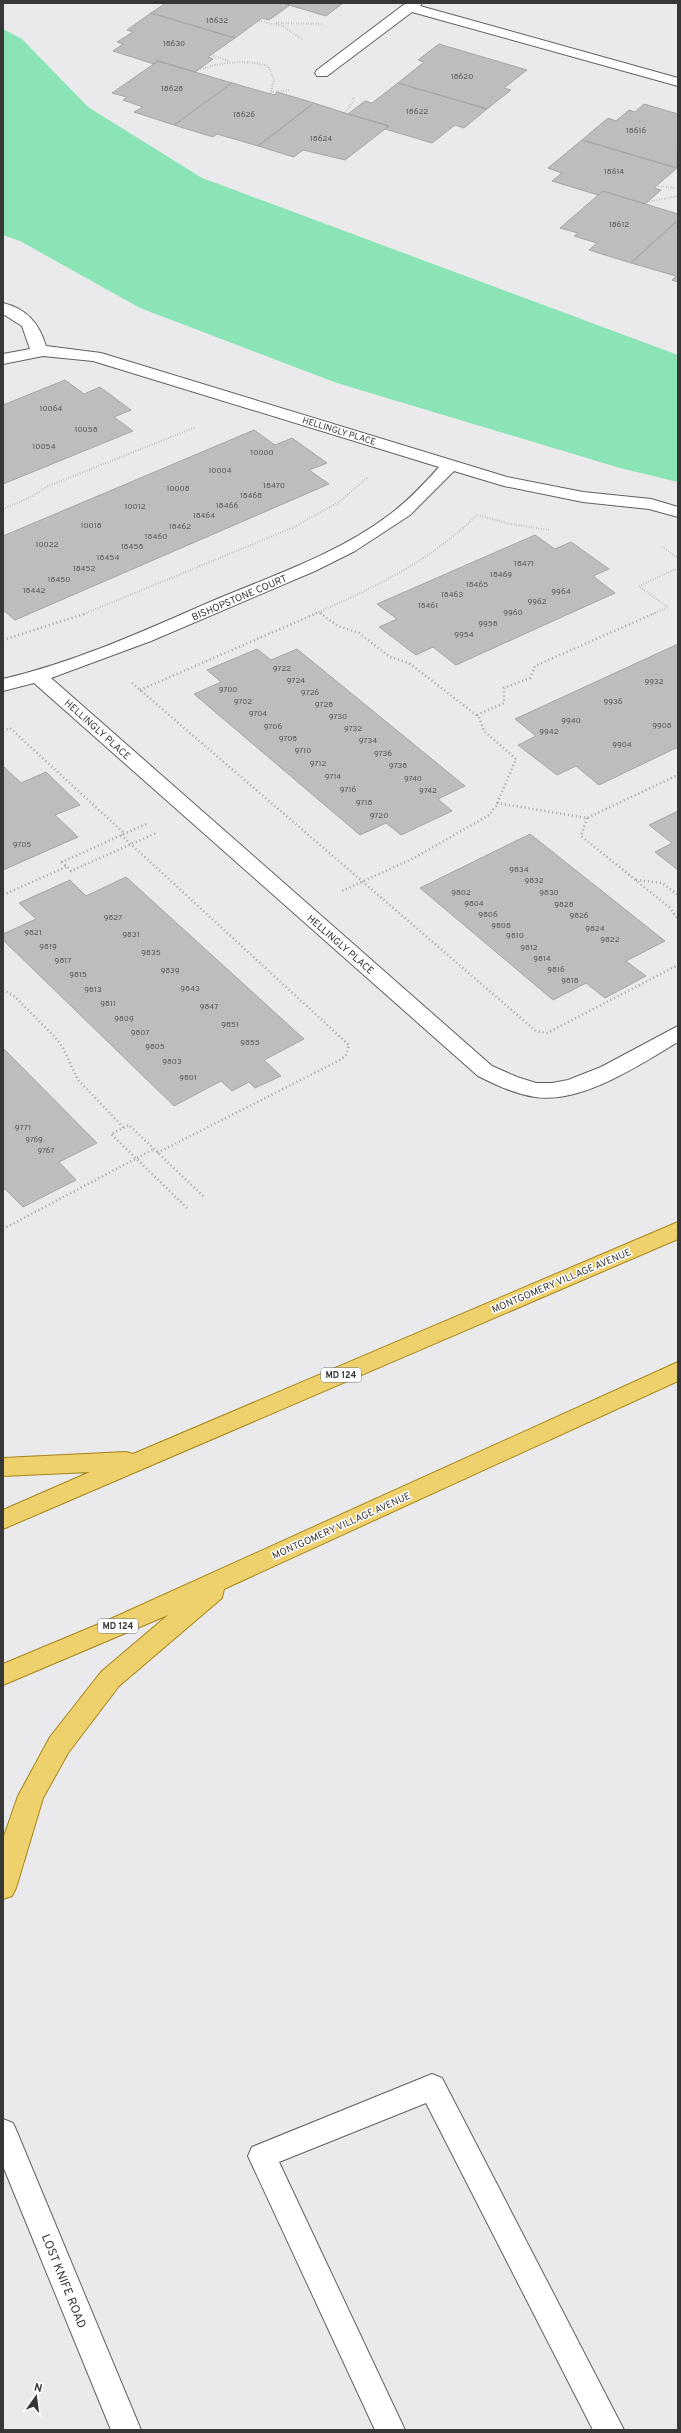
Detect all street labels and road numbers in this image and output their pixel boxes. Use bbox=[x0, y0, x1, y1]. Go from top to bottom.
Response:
street label: HELLINGLY PLACE bbox=[301, 415, 377, 448]
street label: BISHOPSTONE COURT bbox=[190, 572, 289, 624]
street label: HELLINGLY PLACE bbox=[61, 697, 133, 763]
street label: HELLINGLY PLACE bbox=[304, 912, 376, 978]
street label: MONTGOMERY VILLAGE AVENUE bbox=[490, 1246, 633, 1317]
road number: MD 124 bbox=[321, 1368, 361, 1382]
street label: MONTGOMERY VILLAGE AVENUE bbox=[270, 1490, 413, 1563]
road number: MD 124 bbox=[98, 1619, 138, 1633]
street label: LOST KNIFE ROAD bbox=[37, 2232, 89, 2331]

